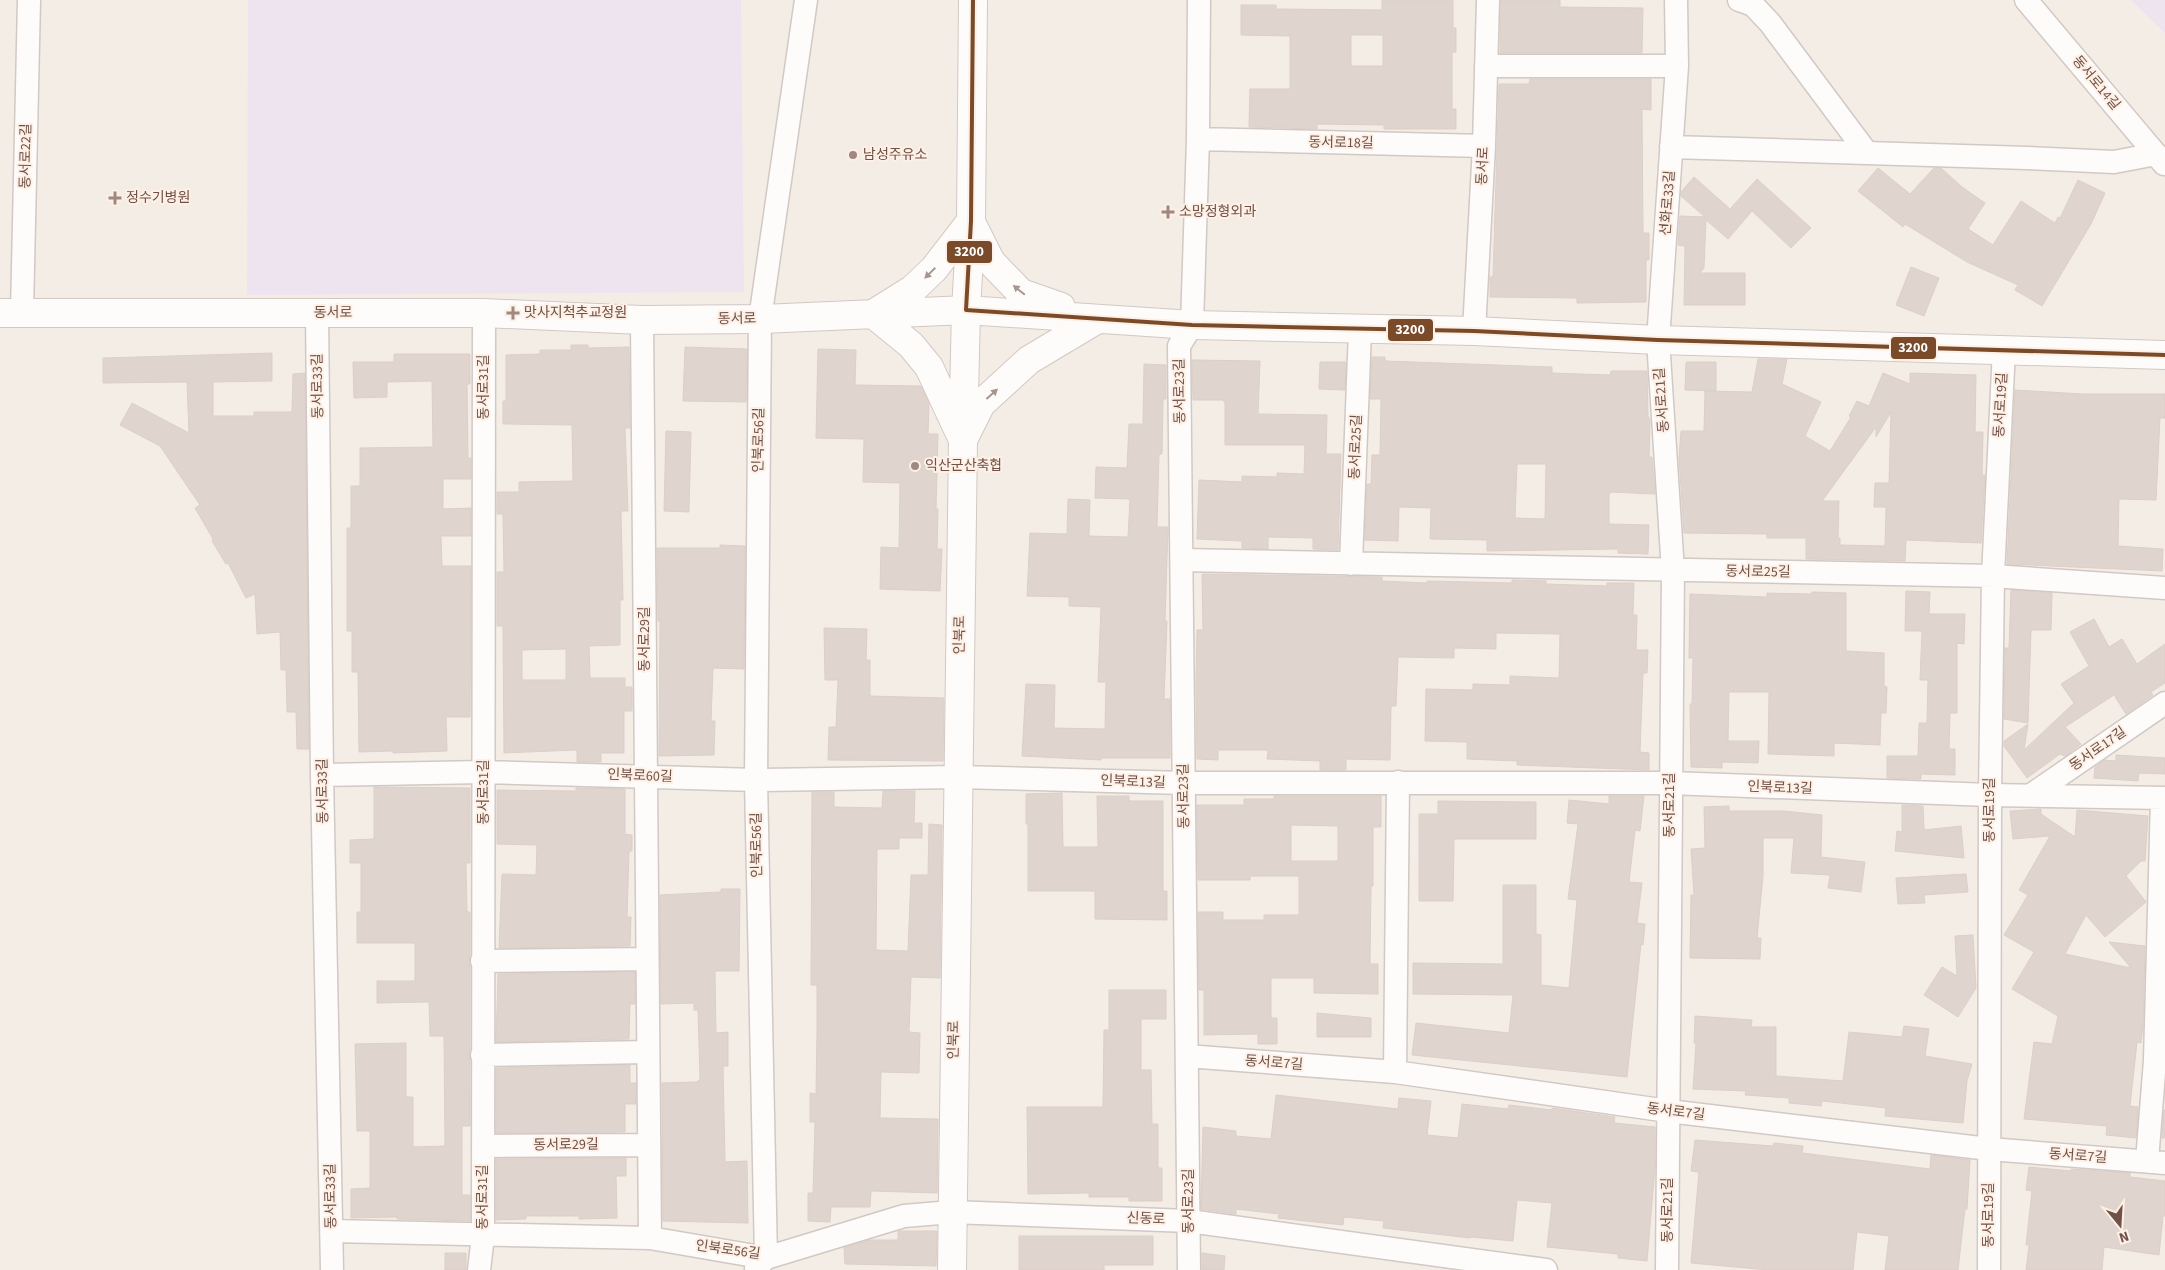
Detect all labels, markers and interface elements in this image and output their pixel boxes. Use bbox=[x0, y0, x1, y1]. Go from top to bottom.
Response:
street label: 동서로14길 bbox=[2067, 52, 2125, 114]
street label: 동서로22길 bbox=[15, 123, 37, 189]
street label: 동서로18길 bbox=[1308, 132, 1374, 154]
place label: 남성주유소 bbox=[863, 145, 928, 165]
street label: 동서로 bbox=[1472, 146, 1494, 186]
marker: 남성주유소 bbox=[847, 149, 859, 161]
street label: 선화로33길 bbox=[1656, 170, 1680, 236]
place label: 정수기병원 bbox=[126, 188, 190, 208]
marker: 정수기병원 bbox=[108, 191, 122, 205]
place label: 소망정형외과 bbox=[1179, 202, 1256, 222]
marker: 소망정형외과 bbox=[1161, 205, 1175, 219]
line badge: 3200 bbox=[946, 240, 993, 264]
text: 3200 bbox=[954, 242, 984, 262]
one-way arrow bbox=[924, 267, 936, 279]
one-way arrow bbox=[1012, 284, 1025, 295]
street label: 동서로 bbox=[314, 303, 352, 323]
place label: 맛사지척추교정원 bbox=[524, 303, 627, 323]
marker: 맛사지척추교정원 bbox=[506, 306, 520, 320]
street label: 동서로 bbox=[718, 309, 757, 329]
line badge: 3200 bbox=[1387, 318, 1434, 342]
text: 3200 bbox=[1395, 320, 1425, 340]
line badge: 3200 bbox=[1890, 336, 1937, 360]
text: 3200 bbox=[1898, 338, 1928, 358]
street label: 동서로33길 bbox=[307, 353, 329, 419]
street label: 동서로31길 bbox=[474, 354, 494, 420]
street label: 동서로23길 bbox=[1169, 358, 1191, 424]
street label: 동서로21길 bbox=[1650, 367, 1674, 433]
street label: 동서로19길 bbox=[1989, 372, 2013, 438]
one-way arrow bbox=[986, 388, 998, 400]
street label: 인북로56길 bbox=[748, 407, 770, 473]
street label: 동서로25길 bbox=[1345, 414, 1367, 480]
place label: 익산군산축협 bbox=[925, 456, 1002, 476]
marker: 익산군산축협 bbox=[909, 460, 921, 472]
street label: 동서로25길 bbox=[1725, 561, 1791, 583]
street label: 동서로29길 bbox=[635, 606, 655, 672]
street label: 인북로 bbox=[950, 615, 970, 654]
street label: 동서로17길 bbox=[2065, 722, 2131, 776]
street label: 동서로33길 bbox=[312, 758, 334, 824]
street label: 동서로31길 bbox=[474, 759, 494, 825]
street label: 동서로23길 bbox=[1173, 763, 1195, 829]
street label: 인북로60길 bbox=[607, 765, 673, 787]
street label: 인북로13길 bbox=[1100, 771, 1166, 793]
street label: 동서로21길 bbox=[1660, 772, 1680, 838]
street label: 인북로13길 bbox=[1747, 777, 1813, 799]
street label: 동서로19길 bbox=[1980, 777, 2000, 843]
street label: 인북로56길 bbox=[746, 812, 768, 878]
street label: 인북로 bbox=[944, 1020, 964, 1059]
street label: 동서로7길 bbox=[1244, 1051, 1304, 1075]
street label: 동서로7길 bbox=[1646, 1099, 1706, 1125]
street label: 동서로29길 bbox=[533, 1134, 599, 1156]
street label: 동서로7길 bbox=[2048, 1144, 2108, 1168]
street label: 동서로33길 bbox=[320, 1163, 342, 1229]
street label: 동서로31길 bbox=[473, 1164, 493, 1230]
street label: 동서로23길 bbox=[1179, 1168, 1199, 1234]
street label: 동서로21길 bbox=[1658, 1177, 1678, 1243]
street label: 동서로19길 bbox=[1979, 1182, 1999, 1248]
north arrow bbox=[2095, 1200, 2145, 1250]
street label: 신동로 bbox=[1126, 1208, 1166, 1230]
text: N bbox=[2116, 1225, 2131, 1247]
street label: 인북로56길 bbox=[694, 1236, 762, 1264]

